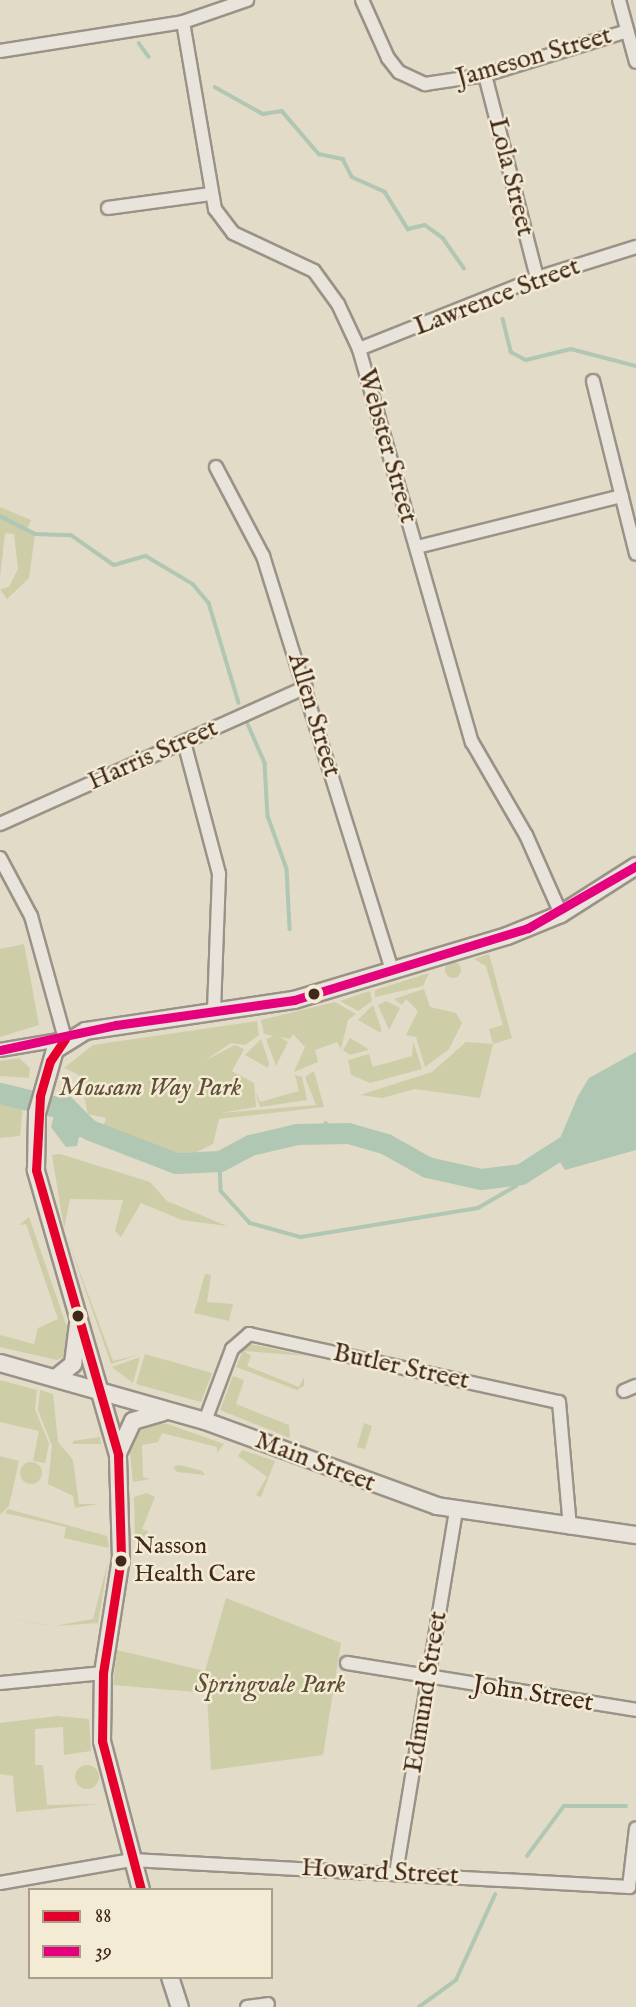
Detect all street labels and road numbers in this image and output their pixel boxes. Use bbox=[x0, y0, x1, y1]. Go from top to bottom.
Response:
street label: Jameson Street bbox=[453, 20, 615, 94]
street label: Lola Street bbox=[481, 114, 541, 240]
street label: Lawrence Street bbox=[410, 251, 584, 343]
street label: Webster Street bbox=[350, 365, 424, 527]
street label: Allen Street bbox=[280, 649, 348, 781]
street label: Harris Street bbox=[83, 712, 223, 798]
street label: Butler Street bbox=[330, 1337, 472, 1397]
street label: Main Street bbox=[250, 1425, 380, 1499]
street label: Edmund Street bbox=[398, 1609, 454, 1775]
street label: John Street bbox=[470, 1669, 596, 1719]
street label: Howard Street bbox=[300, 1852, 460, 1892]

